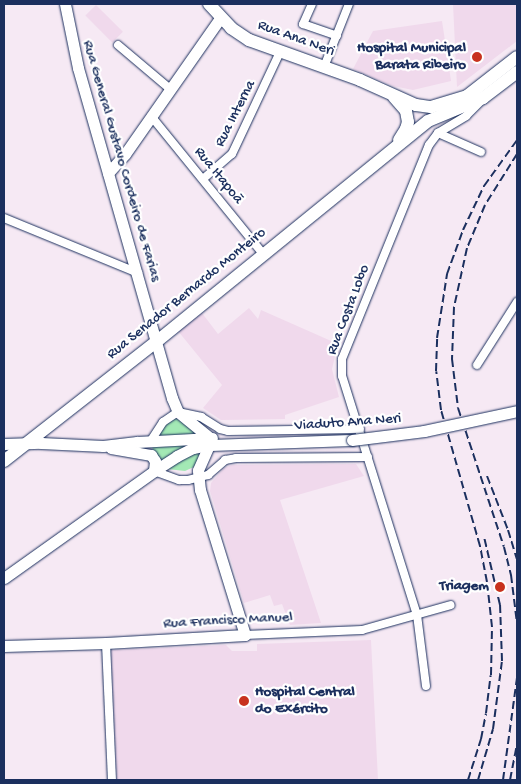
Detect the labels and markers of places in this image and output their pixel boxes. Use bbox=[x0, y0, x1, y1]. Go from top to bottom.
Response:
place label: Hospital Municipal Barata Ribeiro bbox=[357, 39, 466, 74]
marker: Hospital Municipal Barata Ribeiro bbox=[470, 50, 484, 64]
place label: Triagem bbox=[439, 578, 489, 596]
marker: Triagem bbox=[493, 580, 507, 594]
place label: Hospital Central do Exército bbox=[255, 683, 355, 718]
marker: Hospital Central do Exército bbox=[237, 694, 251, 708]

